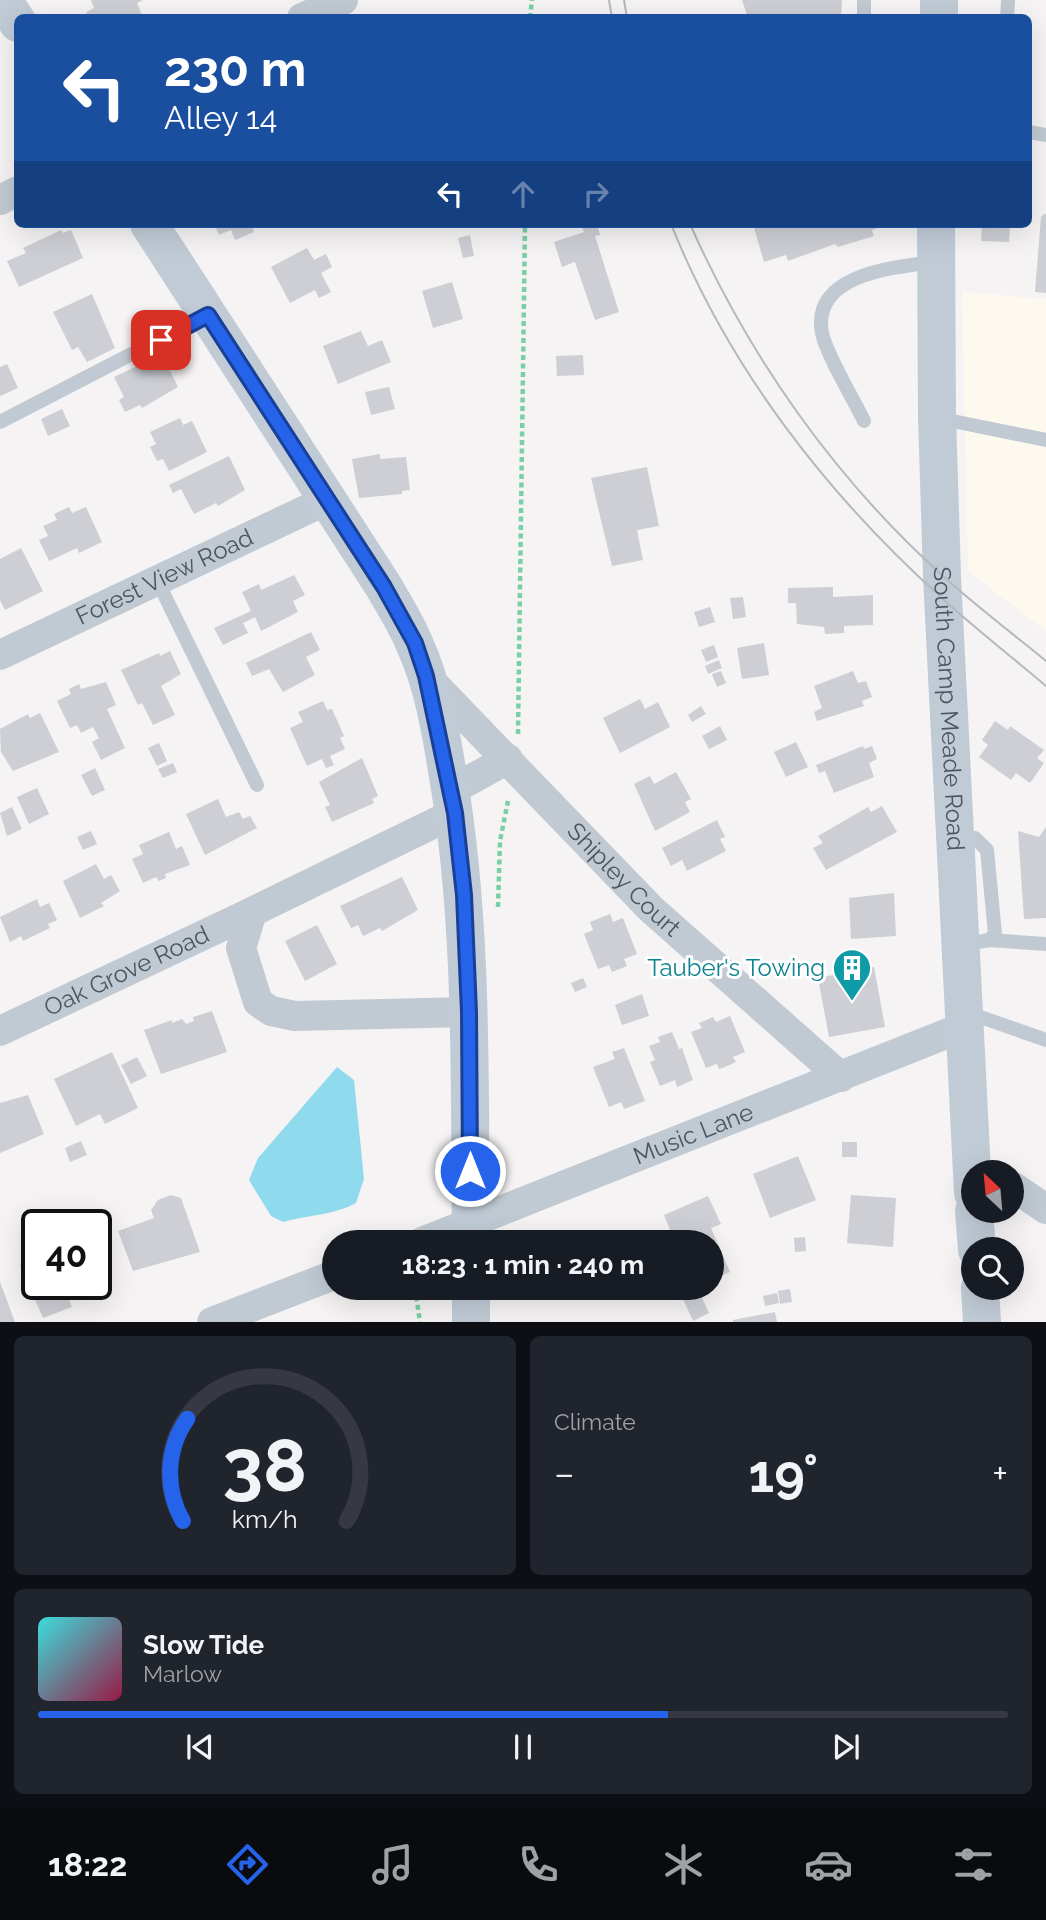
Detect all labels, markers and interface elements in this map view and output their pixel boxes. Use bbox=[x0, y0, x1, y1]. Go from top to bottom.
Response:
text: 230 m bbox=[164, 40, 306, 97]
icon: left bbox=[49, 42, 140, 133]
text: Alley 14 bbox=[164, 99, 277, 136]
icon: left bbox=[431, 175, 469, 213]
icon: ahead bbox=[504, 175, 542, 213]
icon: right bbox=[577, 175, 615, 213]
pin bbox=[131, 310, 191, 370]
icon: arrive bbox=[142, 321, 180, 359]
street label: Forest View Road bbox=[71, 522, 257, 631]
street label: South Camp Meade Road bbox=[928, 566, 971, 852]
street label: Shipley Court bbox=[561, 816, 687, 942]
street label: Oak Grove Road bbox=[39, 919, 214, 1022]
building icon: Tauber's Towing bbox=[831, 947, 873, 1002]
place label: Tauber's Towing bbox=[647, 953, 825, 982]
street label: Music Lane bbox=[629, 1097, 757, 1171]
position arrow bbox=[433, 1134, 507, 1208]
north arrow bbox=[961, 1160, 1024, 1223]
map controls bbox=[961, 1160, 1024, 1300]
speed limit sign: 40 bbox=[21, 1209, 112, 1300]
button: search bbox=[961, 1237, 1024, 1300]
text: 18:23 · 1 min · 240 m bbox=[402, 1250, 644, 1280]
text: Climate bbox=[554, 1408, 636, 1435]
text: 38 bbox=[223, 1424, 307, 1509]
text: 19° bbox=[749, 1443, 818, 1504]
text: − bbox=[554, 1451, 574, 1496]
text: + bbox=[992, 1451, 1008, 1496]
text: km/h bbox=[232, 1504, 298, 1534]
text: Slow Tide bbox=[143, 1630, 264, 1660]
text: Marlow bbox=[143, 1660, 222, 1687]
icon: previous bbox=[181, 1728, 219, 1766]
icon: pause bbox=[504, 1728, 542, 1766]
icon: next bbox=[827, 1728, 865, 1766]
icon: directions bbox=[223, 1840, 272, 1889]
icon: music bbox=[368, 1840, 417, 1889]
icon: phone bbox=[514, 1840, 563, 1889]
icon: climate bbox=[659, 1840, 708, 1889]
icon: car bbox=[804, 1840, 853, 1889]
icon: filters bbox=[949, 1840, 998, 1889]
text: 18:22 bbox=[48, 1846, 127, 1883]

